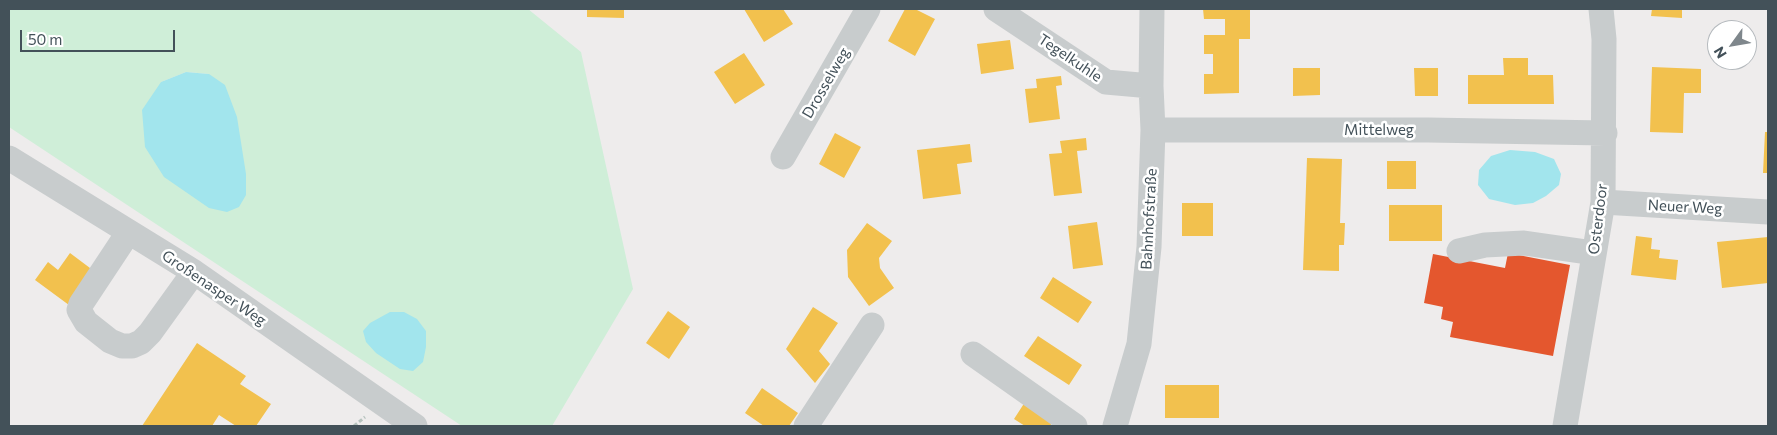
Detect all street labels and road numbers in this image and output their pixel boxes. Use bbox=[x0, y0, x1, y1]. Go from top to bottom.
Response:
street label: Tegelkuhle bbox=[1035, 30, 1105, 86]
street label: Drosselweg bbox=[799, 44, 853, 122]
street label: Mittelweg bbox=[1344, 121, 1414, 139]
street label: Bahnhofstraße bbox=[1137, 168, 1161, 270]
street label: Osterdoor bbox=[1585, 183, 1611, 255]
street label: Neuer Weg bbox=[1647, 196, 1723, 218]
street label: Großenasper Weg bbox=[158, 246, 270, 330]

